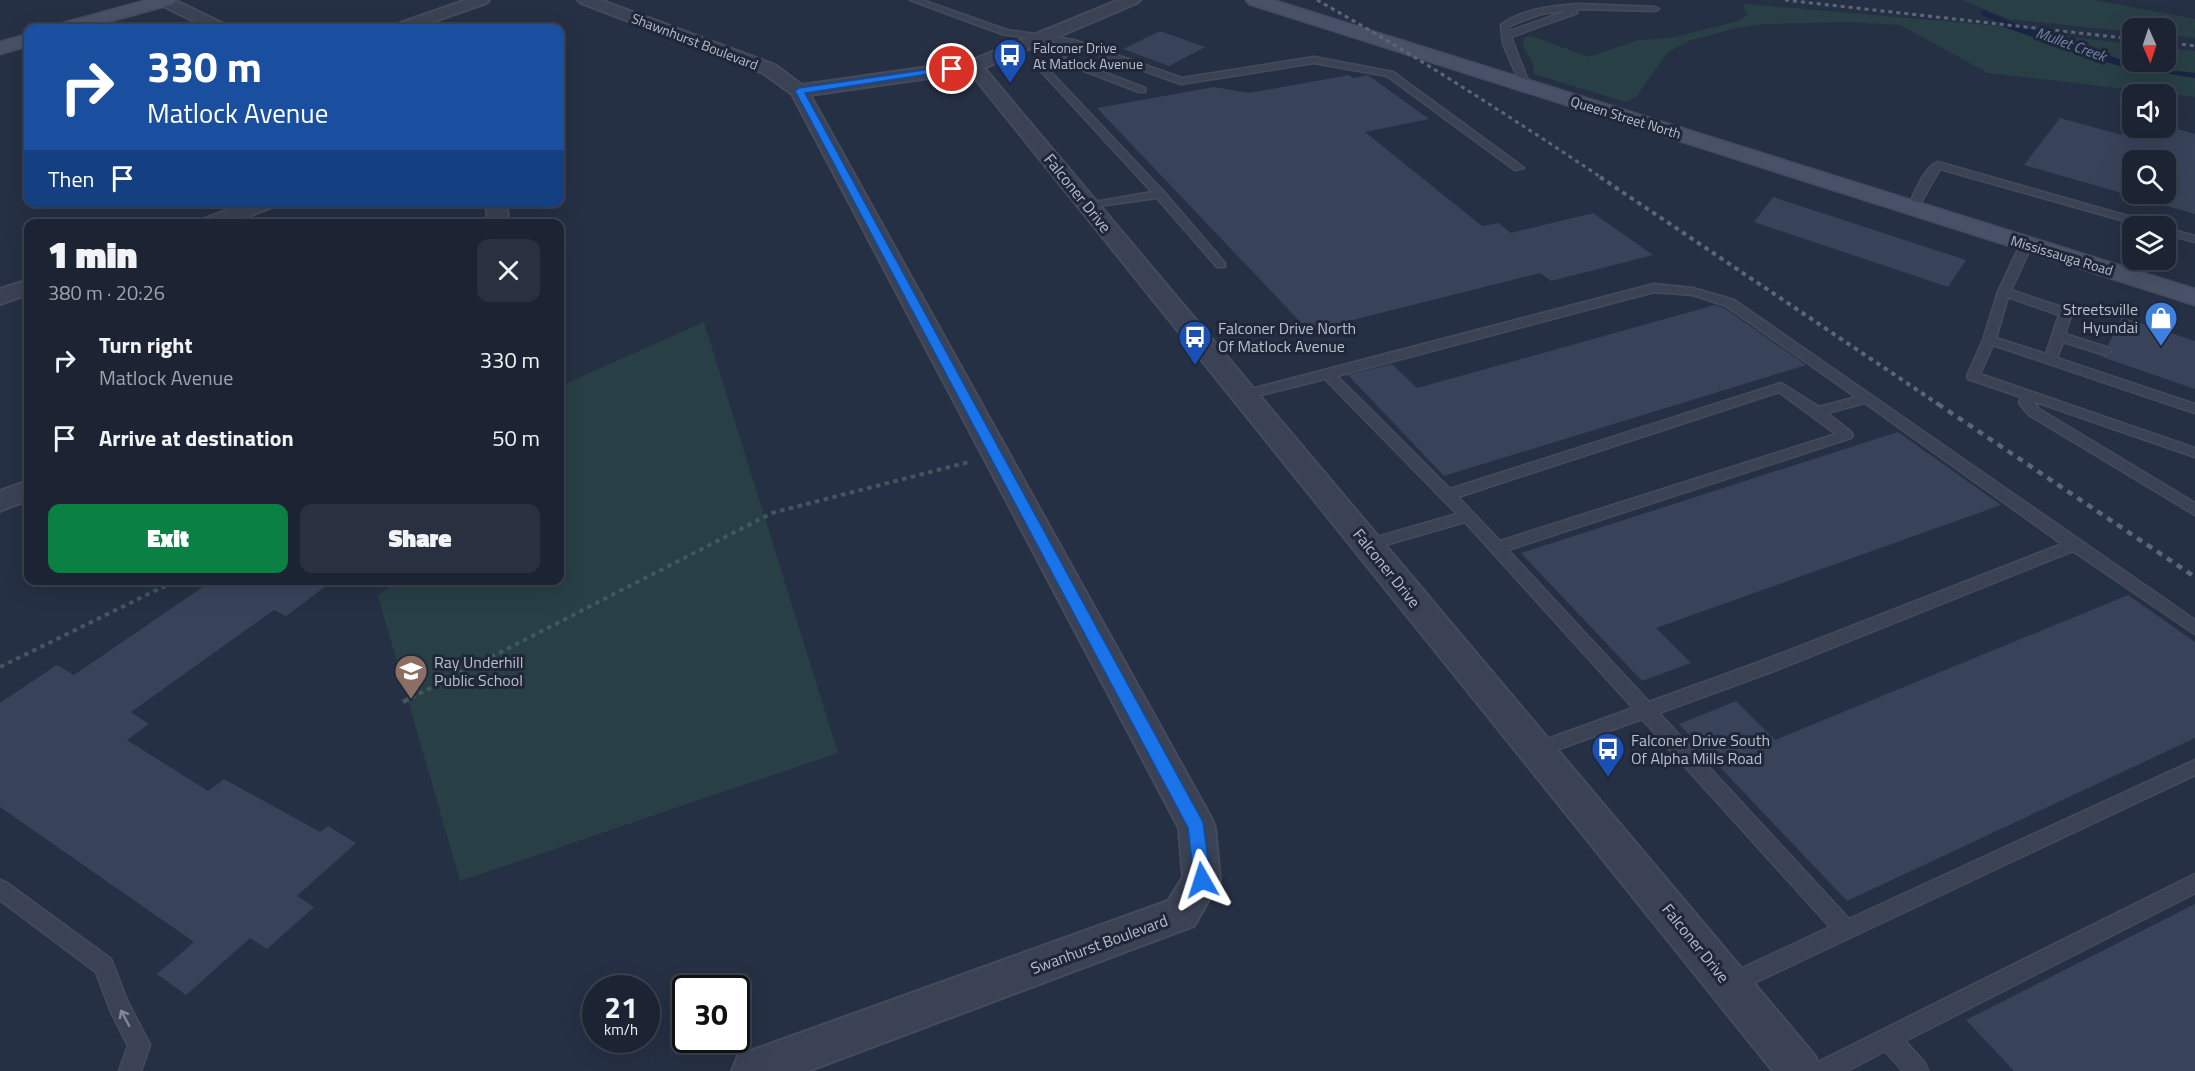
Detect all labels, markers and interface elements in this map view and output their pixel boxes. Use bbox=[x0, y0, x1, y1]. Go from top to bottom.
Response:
street label: Shawnhurst Boulevard bbox=[629, 7, 761, 75]
north arrow bbox=[2122, 18, 2176, 72]
map controls bbox=[2122, 18, 2176, 270]
water label: Mullet Creek bbox=[2033, 21, 2112, 68]
text: 330 m bbox=[147, 34, 262, 98]
bus stop icon: Falconer Drive At Matlock Avenue bbox=[992, 37, 1028, 84]
place label: Falconer Drive At Matlock Avenue bbox=[1033, 37, 1143, 74]
pin bbox=[926, 43, 977, 94]
icon: right bbox=[48, 48, 126, 126]
icon: arrive bbox=[935, 52, 968, 85]
button: sound bbox=[2122, 84, 2176, 138]
street label: Queen Street North bbox=[1568, 90, 1684, 144]
text: Matlock Avenue bbox=[147, 92, 328, 133]
street label: Falconer Drive bbox=[1039, 148, 1117, 238]
button: search bbox=[2122, 150, 2176, 204]
text: Then bbox=[48, 162, 94, 196]
icon: arrive bbox=[106, 162, 139, 195]
button: layers bbox=[2122, 216, 2176, 270]
text: 1 min bbox=[48, 227, 137, 282]
street label: Mississauga Road bbox=[2008, 229, 2116, 281]
button: close bbox=[477, 239, 540, 302]
text: 380 m · 20:26 bbox=[48, 277, 165, 308]
place label: Streetsville Hyundai bbox=[2063, 297, 2138, 339]
shop icon: Streetsville Hyundai bbox=[2143, 300, 2179, 347]
place label: Falconer Drive North Of Matlock Avenue bbox=[1218, 316, 1356, 358]
bus stop icon: Falconer Drive North Of Matlock Avenue bbox=[1177, 319, 1213, 366]
text: Turn right bbox=[99, 328, 193, 362]
text: 330 m bbox=[480, 343, 540, 377]
icon: right bbox=[48, 344, 81, 377]
text: Matlock Avenue bbox=[99, 362, 233, 393]
text: Arrive at destination bbox=[99, 421, 294, 455]
text: 50 m bbox=[492, 421, 540, 455]
icon: arrive bbox=[48, 422, 81, 455]
button: Exit bbox=[48, 504, 288, 573]
button: Share bbox=[300, 504, 540, 573]
street label: Falconer Drive bbox=[1348, 523, 1426, 613]
place label: Ray Underhill Public School bbox=[434, 650, 524, 692]
school or university icon: Ray Underhill Public School bbox=[393, 653, 429, 700]
place label: Falconer Drive South Of Alpha Mills Road bbox=[1631, 728, 1770, 770]
bus stop icon: Falconer Drive South Of Alpha Mills Road bbox=[1590, 731, 1626, 778]
position arrow bbox=[1170, 848, 1234, 912]
street label: Falconer Drive bbox=[1657, 898, 1735, 988]
street label: Swanhurst Boulevard bbox=[1027, 908, 1171, 980]
speed limit sign: 30 bbox=[672, 975, 750, 1053]
text: 21 bbox=[604, 984, 638, 1030]
one-way arrow bbox=[118, 1009, 130, 1027]
text: km/h bbox=[604, 1018, 638, 1041]

